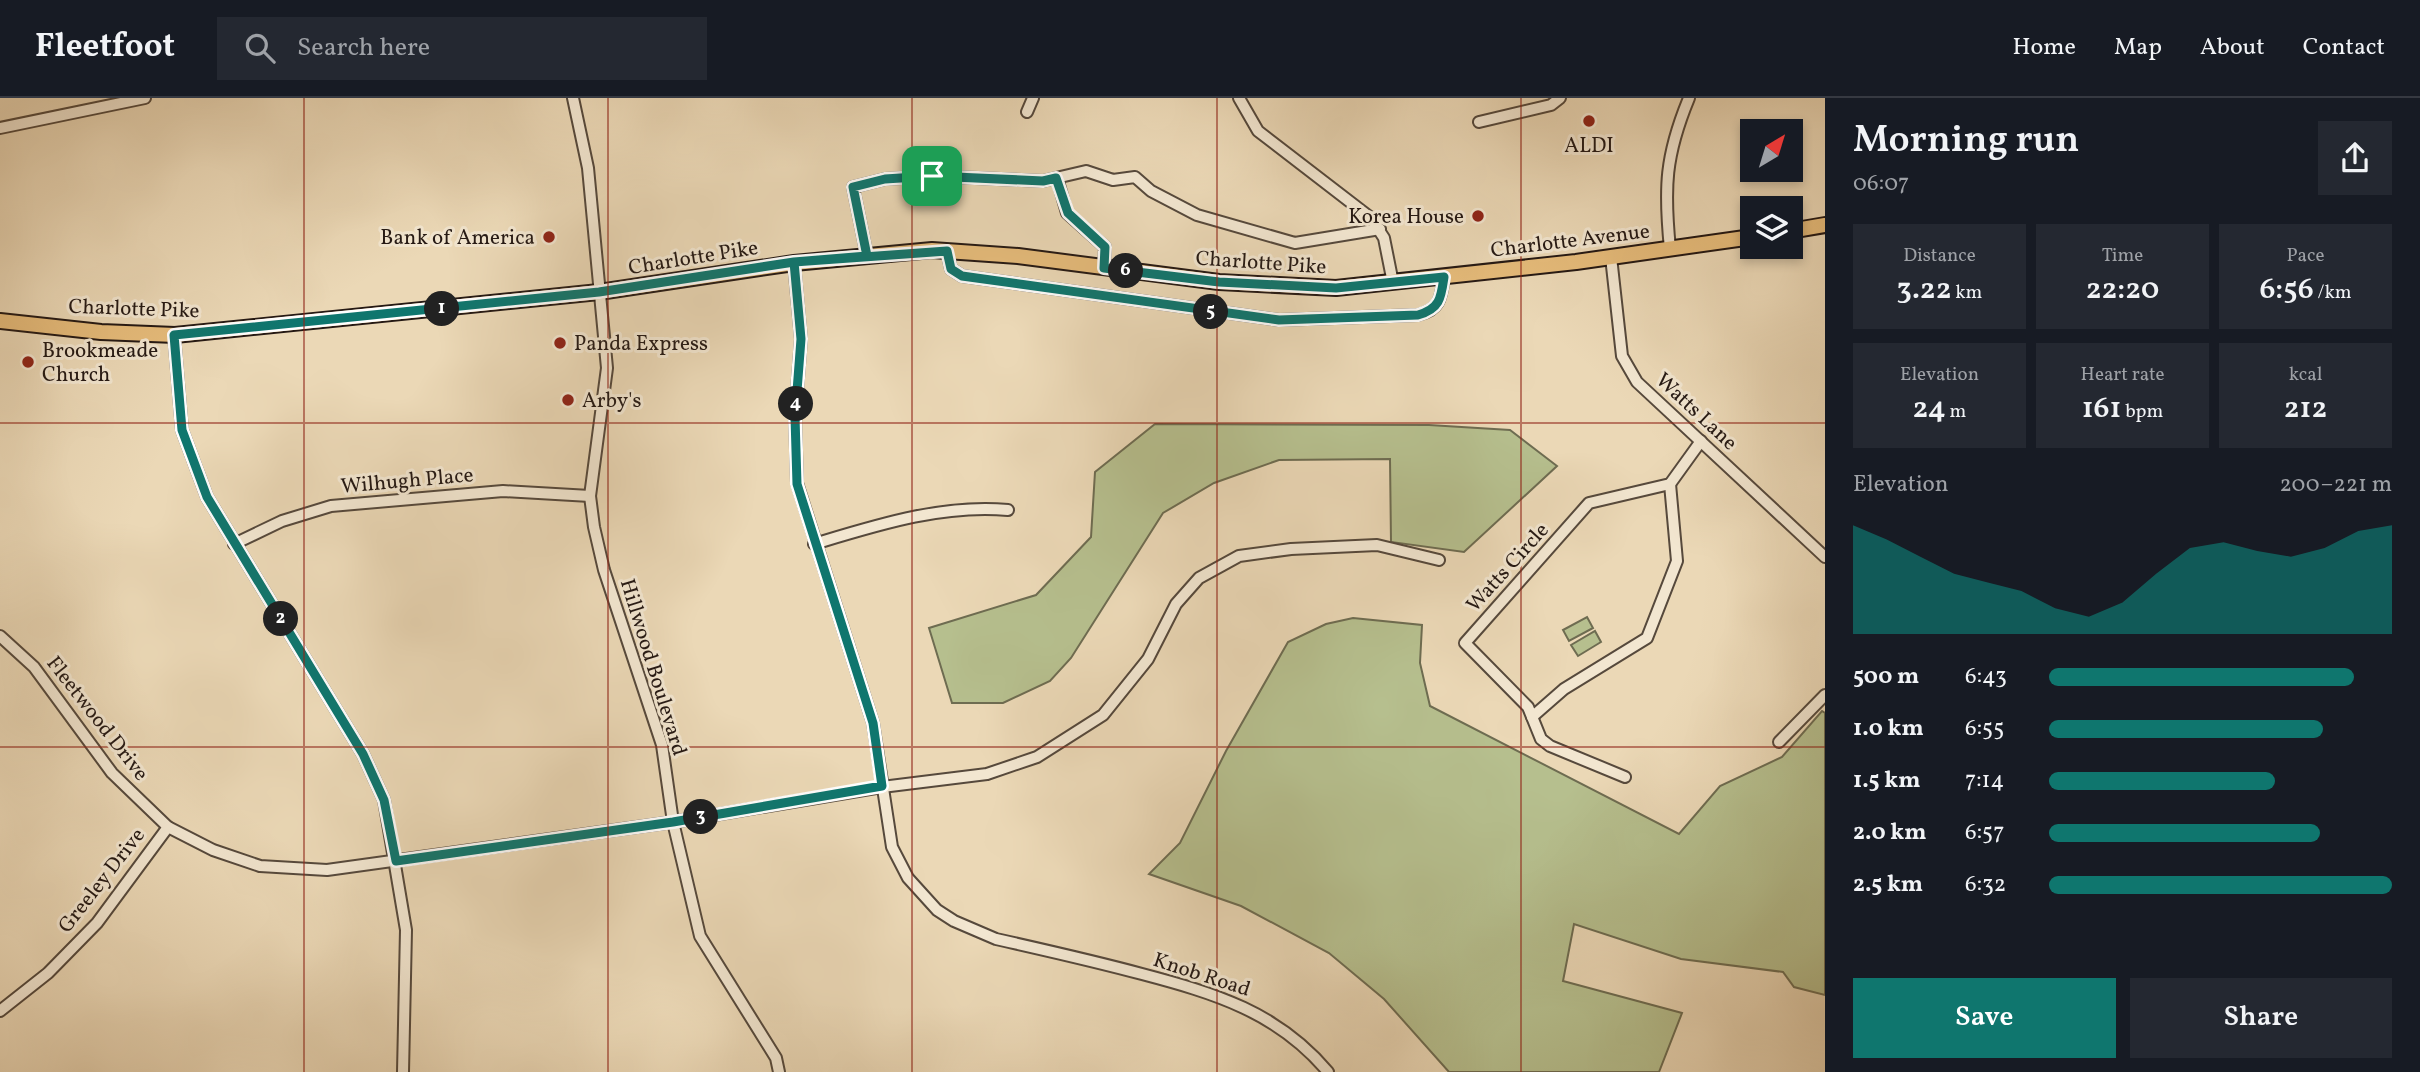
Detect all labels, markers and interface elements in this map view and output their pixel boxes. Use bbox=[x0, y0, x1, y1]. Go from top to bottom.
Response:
search box bbox=[217, 17, 707, 80]
text: Fleetfoot bbox=[35, 25, 175, 71]
icon: search bbox=[241, 29, 279, 67]
text: Search here bbox=[297, 30, 430, 66]
text: Home bbox=[2012, 31, 2076, 65]
text: Map bbox=[2114, 31, 2162, 65]
text: About bbox=[2200, 31, 2265, 65]
text: Contact bbox=[2303, 31, 2385, 65]
marker: ALDI bbox=[1581, 113, 1597, 129]
text: Morning run bbox=[1853, 115, 2079, 168]
north arrow bbox=[1740, 119, 1802, 182]
map controls bbox=[1740, 119, 1803, 259]
button: share bbox=[2318, 121, 2392, 195]
place label: ALDI bbox=[1564, 132, 1614, 161]
pin bbox=[902, 146, 962, 206]
icon: arrive bbox=[913, 157, 951, 195]
text: 06:07 bbox=[1853, 168, 1909, 200]
button: layers bbox=[1740, 196, 1803, 259]
place label: Korea House bbox=[1348, 203, 1464, 232]
marker: Korea House bbox=[1470, 208, 1486, 224]
street label: Charlotte Avenue bbox=[1489, 217, 1651, 266]
place label: Bank of America bbox=[380, 224, 535, 253]
marker: Bank of America bbox=[541, 229, 557, 245]
street label: Charlotte Pike bbox=[626, 234, 760, 283]
text: Distance bbox=[1903, 243, 1976, 269]
text: Time bbox=[2102, 243, 2143, 269]
text: Pace bbox=[2286, 243, 2325, 269]
street label: Charlotte Pike bbox=[1195, 244, 1327, 283]
pin: 6 bbox=[1108, 254, 1144, 288]
text: 6 bbox=[1120, 257, 1131, 283]
text: 3.22 bbox=[1897, 269, 1951, 311]
text: 22:20 bbox=[2086, 269, 2159, 311]
text: 6:56 bbox=[2259, 269, 2314, 311]
text: km bbox=[1951, 280, 1982, 306]
text: /km bbox=[2314, 280, 2352, 306]
pin: 1 bbox=[424, 292, 460, 326]
street label: Charlotte Pike bbox=[68, 293, 200, 326]
pin: 5 bbox=[1194, 294, 1228, 330]
text: 1 bbox=[438, 295, 445, 321]
text: 5 bbox=[1206, 298, 1215, 324]
place label: Panda Express bbox=[574, 330, 708, 359]
marker: Panda Express bbox=[552, 335, 568, 351]
place label: Brookmeade Church bbox=[42, 337, 158, 390]
marker: Brookmeade Church bbox=[20, 354, 36, 370]
text: Elevation bbox=[1900, 362, 1979, 388]
text: Heart rate bbox=[2081, 362, 2164, 388]
text: kcal bbox=[2289, 362, 2322, 388]
street label: Watts Lane bbox=[1649, 367, 1743, 458]
pin: 4 bbox=[778, 386, 814, 422]
place label: Arby's bbox=[582, 387, 641, 416]
text: 24 bbox=[1913, 388, 1946, 430]
text: 161 bbox=[2082, 388, 2121, 430]
text: 212 bbox=[2284, 388, 2327, 430]
text: 4 bbox=[790, 390, 801, 416]
marker: Arby's bbox=[560, 392, 576, 408]
text: m bbox=[1946, 399, 1966, 425]
text: bpm bbox=[2121, 399, 2163, 425]
street label: Wilhugh Place bbox=[340, 461, 475, 502]
text: Elevation bbox=[1853, 469, 1949, 501]
text: 200–221 m bbox=[2279, 469, 2392, 501]
street label: Watts Circle bbox=[1460, 517, 1556, 619]
street label: Hillwood Boulevard bbox=[612, 575, 693, 759]
pin: 2 bbox=[264, 602, 298, 636]
text: 2 bbox=[276, 605, 285, 631]
street label: Fleetwood Drive bbox=[39, 650, 155, 787]
text: 500 m bbox=[1853, 661, 1919, 693]
text: 6:43 bbox=[1965, 661, 2007, 693]
text: 1.0 km bbox=[1853, 713, 1924, 745]
text: 6:55 bbox=[1965, 713, 2004, 745]
text: 1.5 km bbox=[1853, 765, 1920, 797]
text: 7:14 bbox=[1965, 765, 2004, 797]
pin: 3 bbox=[684, 800, 718, 834]
text: 3 bbox=[696, 803, 705, 829]
text: 2.0 km bbox=[1853, 817, 1926, 849]
text: 6:57 bbox=[1965, 817, 2004, 849]
street label: Greeley Drive bbox=[52, 822, 153, 940]
text: 2.5 km bbox=[1853, 869, 1923, 901]
text: 6:32 bbox=[1965, 869, 2006, 901]
street label: Knob Road bbox=[1149, 946, 1254, 1005]
button: Save bbox=[1853, 978, 2116, 1058]
button: Share bbox=[2130, 978, 2392, 1058]

